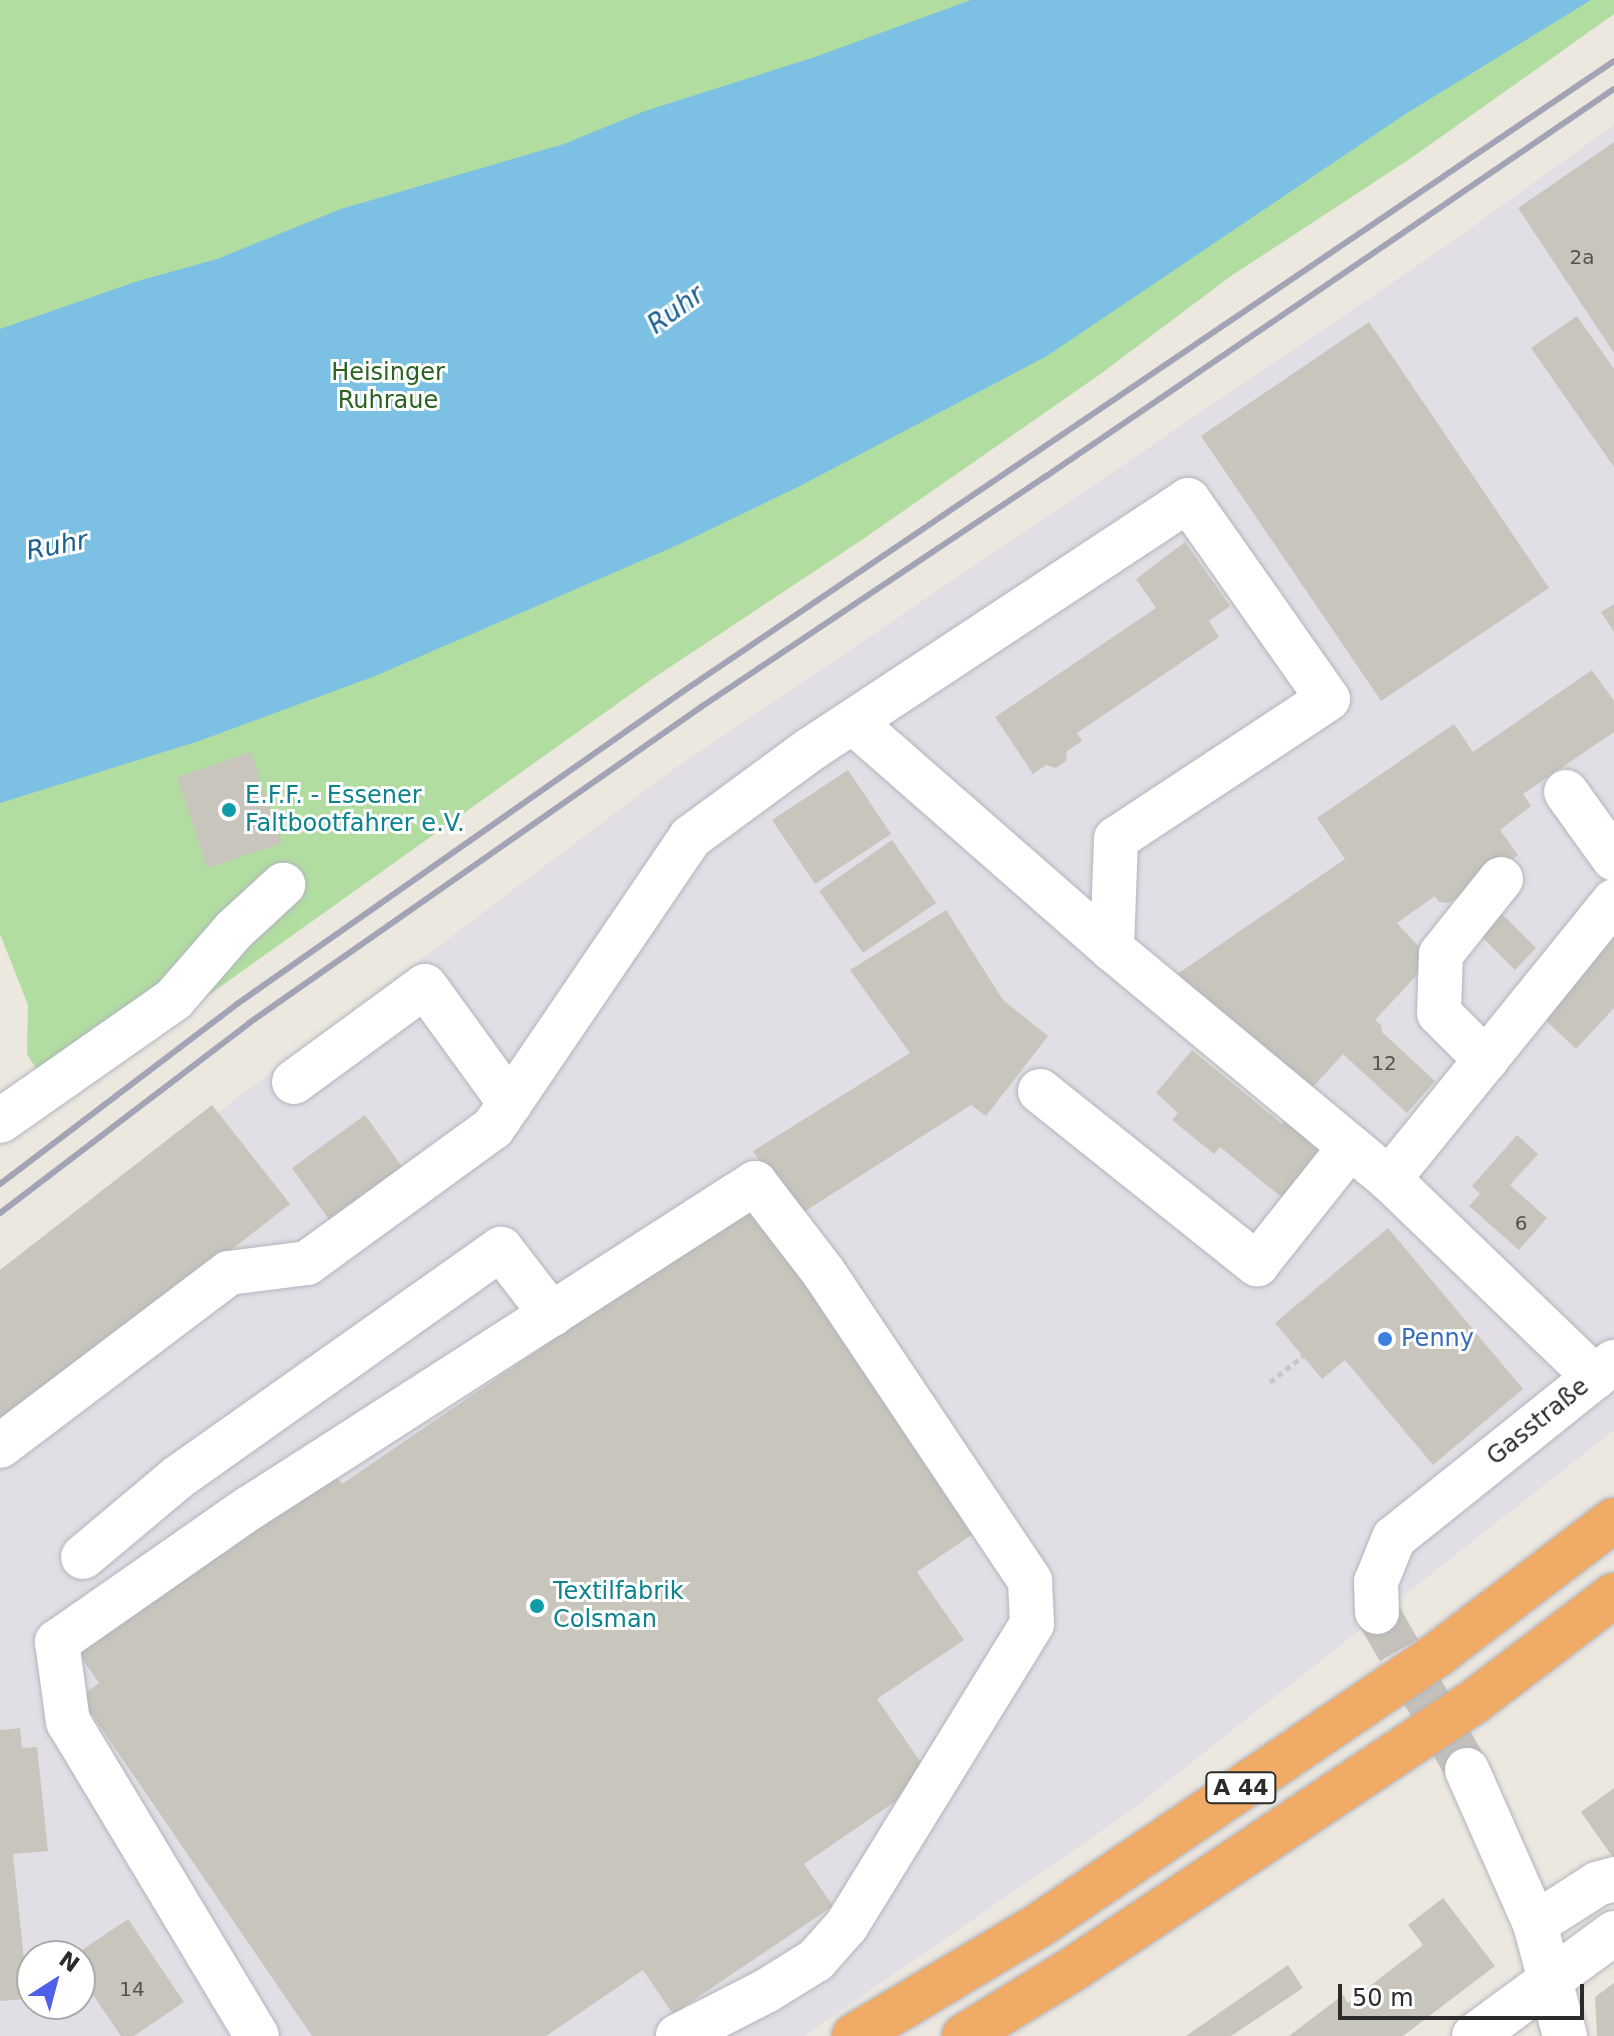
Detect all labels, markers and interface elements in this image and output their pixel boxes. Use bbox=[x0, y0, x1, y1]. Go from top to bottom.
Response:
house number: 2a bbox=[1570, 245, 1594, 269]
water label: Ruhr bbox=[642, 279, 710, 341]
park label: Heisinger Ruhraue bbox=[331, 359, 445, 415]
water label: Ruhr bbox=[24, 525, 90, 567]
place label: E.F.F. - Essener Faltbootfahrer e.V. bbox=[245, 782, 465, 838]
marker: E.F.F. - Essener Faltbootfahrer e.V. bbox=[220, 801, 238, 819]
house number: 12 bbox=[1371, 1051, 1397, 1075]
house number: 6 bbox=[1515, 1211, 1527, 1235]
place label: Penny bbox=[1401, 1325, 1474, 1353]
marker: Penny bbox=[1376, 1330, 1394, 1348]
street label: Gasstraße bbox=[1481, 1372, 1595, 1472]
place label: Textilfabrik Colsman bbox=[553, 1578, 684, 1634]
marker: Textilfabrik Colsman bbox=[528, 1597, 546, 1615]
road number: A 44 bbox=[1205, 1770, 1277, 1806]
north arrow bbox=[16, 1940, 96, 2020]
text: N bbox=[54, 1946, 84, 1977]
scale bar bbox=[1342, 1968, 1588, 2018]
house number: 14 bbox=[119, 1977, 145, 2001]
text: 50 m bbox=[1352, 1984, 1414, 2012]

